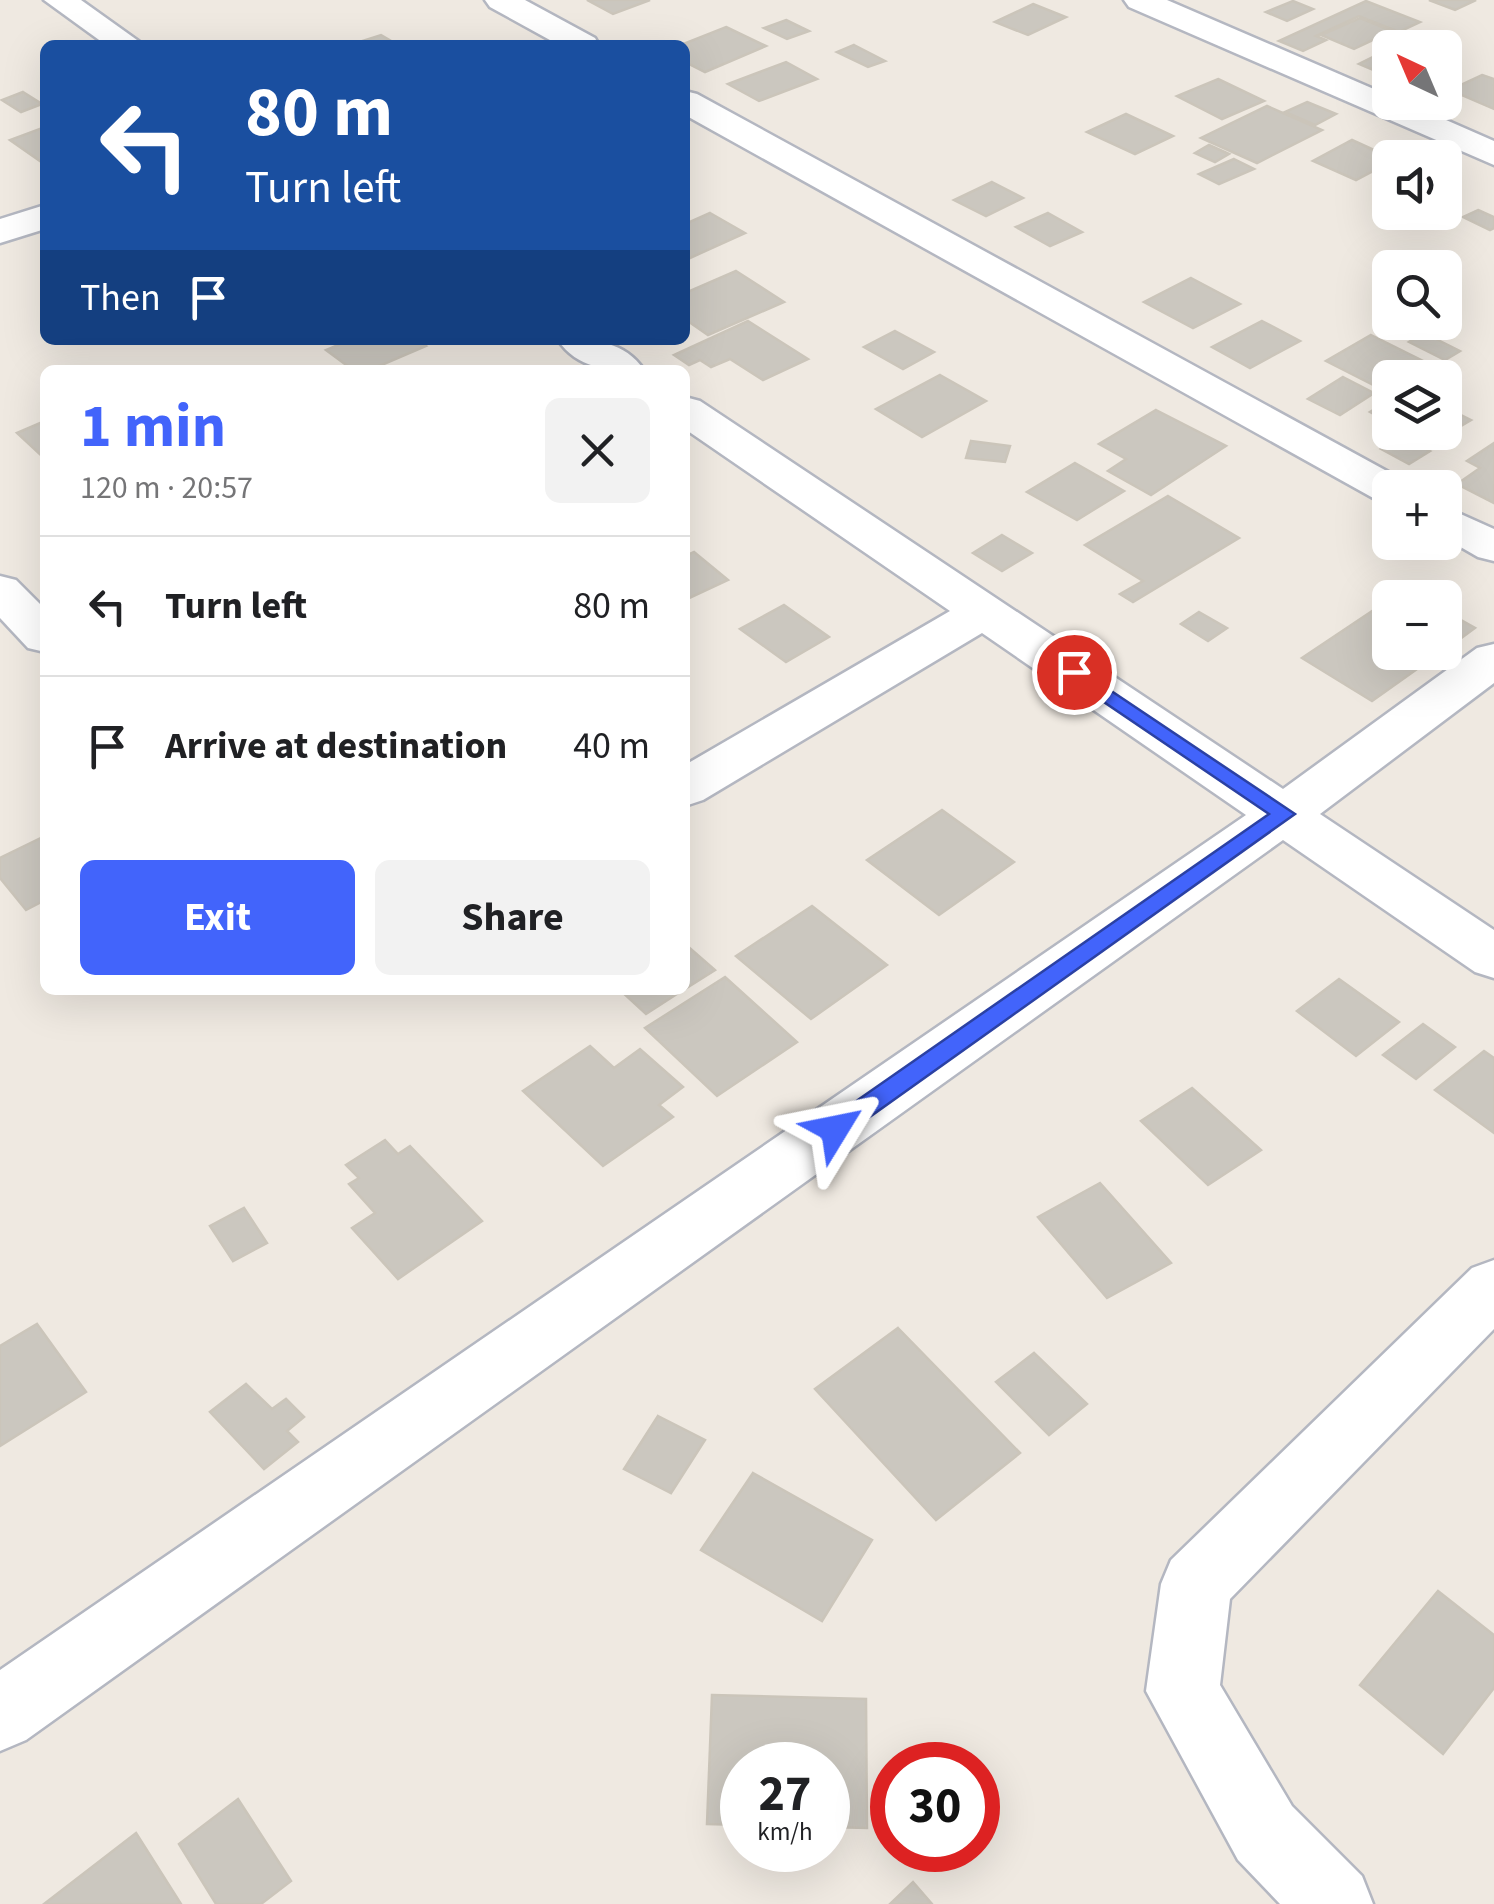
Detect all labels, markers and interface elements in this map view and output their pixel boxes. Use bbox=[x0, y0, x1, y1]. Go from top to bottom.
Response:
north arrow bbox=[1372, 30, 1462, 120]
map controls bbox=[1372, 30, 1462, 670]
text: 80 m bbox=[245, 63, 393, 163]
icon: left bbox=[80, 80, 210, 210]
button: sound bbox=[1372, 140, 1462, 230]
text: Turn left bbox=[245, 156, 401, 220]
button: search bbox=[1372, 250, 1462, 340]
icon: arrive bbox=[181, 270, 236, 325]
text: Then bbox=[80, 271, 161, 325]
button: layers bbox=[1372, 360, 1462, 450]
text: 1 min bbox=[80, 385, 226, 470]
button: close bbox=[545, 398, 650, 503]
text: 120 m · 20:57 bbox=[80, 465, 253, 511]
button: + bbox=[1372, 470, 1462, 560]
icon: left bbox=[80, 579, 135, 634]
text: Turn left bbox=[165, 579, 307, 633]
text: 80 m bbox=[573, 579, 650, 633]
button: − bbox=[1372, 580, 1462, 670]
pin bbox=[1032, 630, 1117, 715]
icon: arrive bbox=[1047, 645, 1102, 700]
icon: arrive bbox=[80, 719, 135, 774]
text: Arrive at destination bbox=[165, 719, 507, 773]
text: 40 m bbox=[573, 719, 650, 773]
button: Exit bbox=[80, 860, 355, 975]
button: Share bbox=[375, 860, 650, 975]
position arrow bbox=[783, 1077, 887, 1181]
speed limit sign: 30 bbox=[870, 1742, 1000, 1872]
text: 27 bbox=[759, 1759, 811, 1830]
text: km/h bbox=[757, 1814, 813, 1850]

